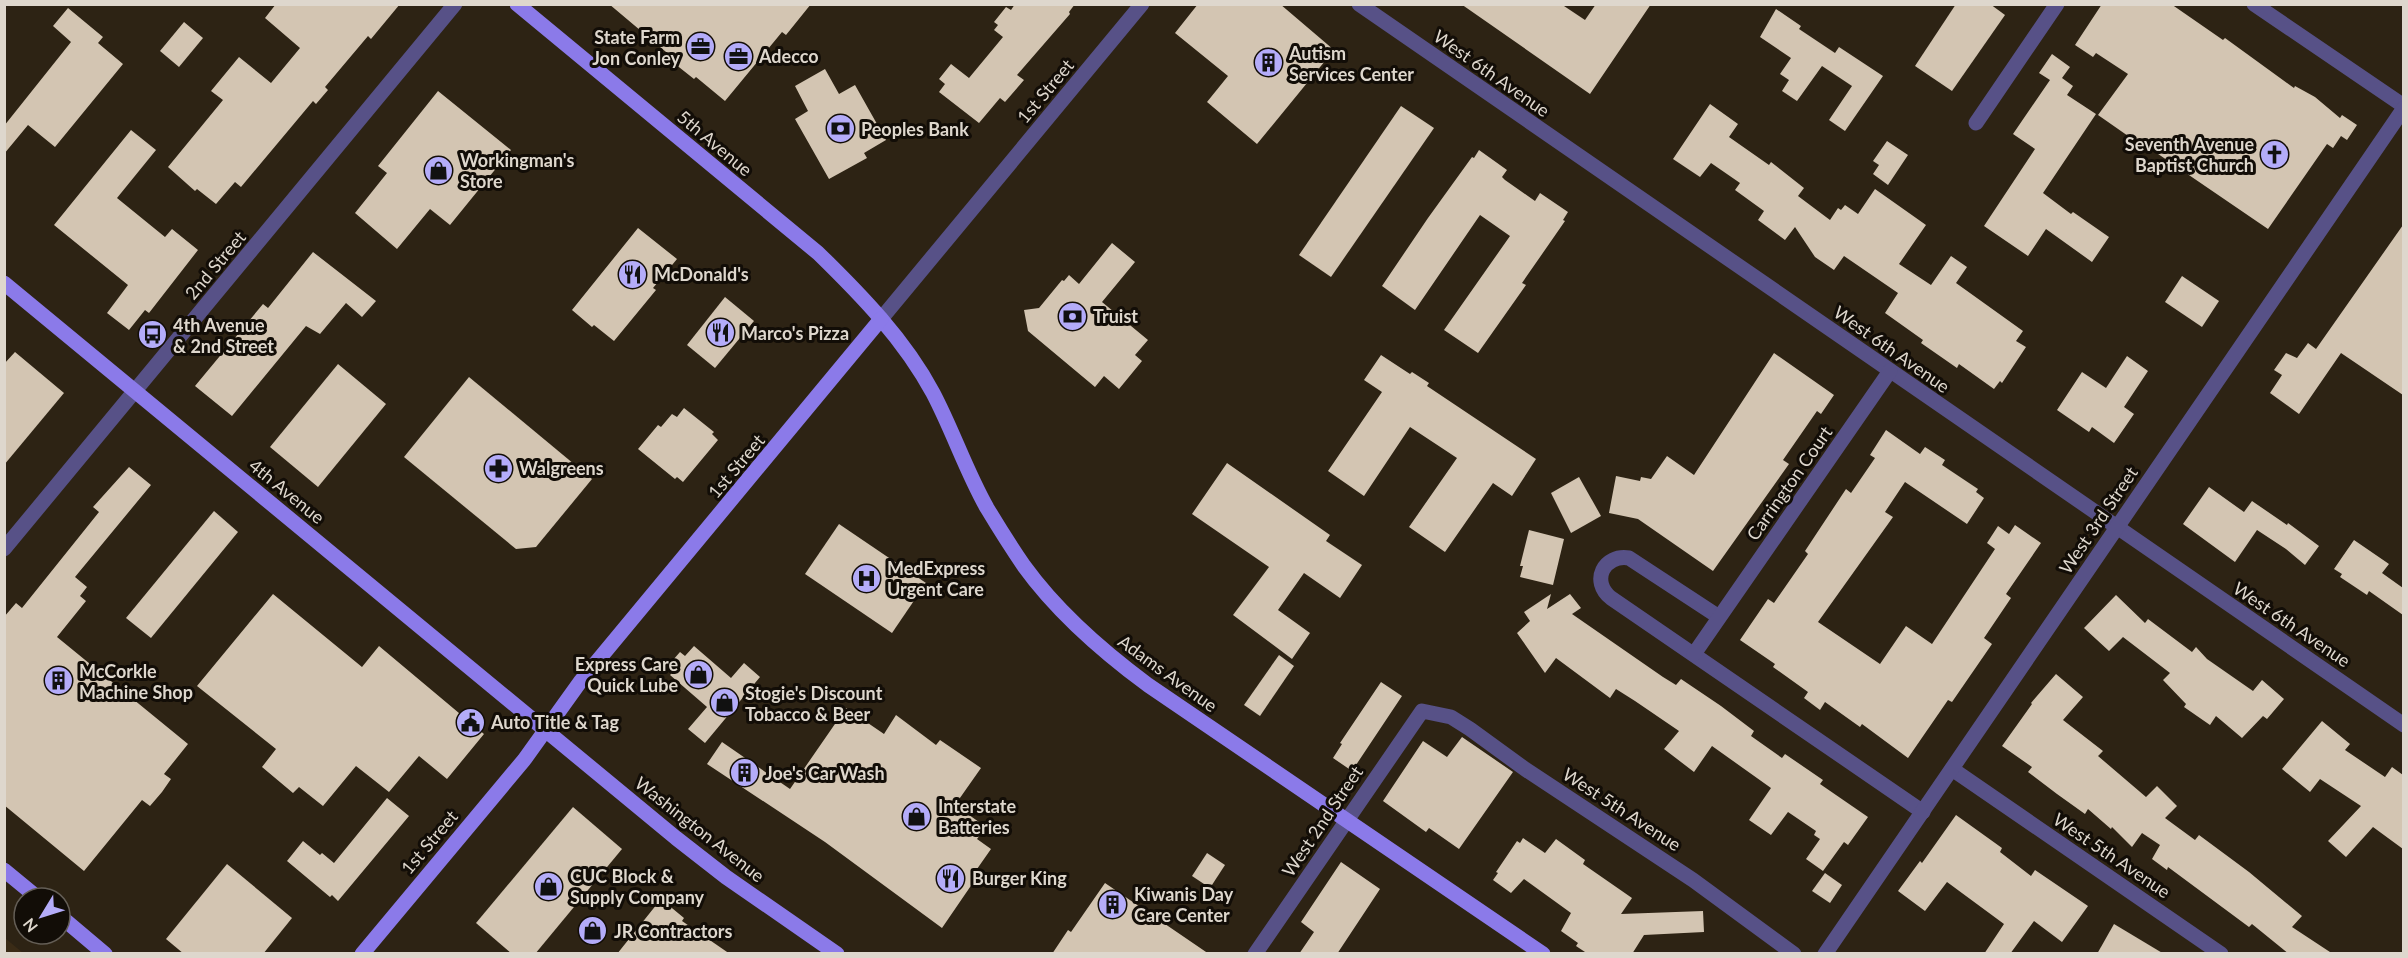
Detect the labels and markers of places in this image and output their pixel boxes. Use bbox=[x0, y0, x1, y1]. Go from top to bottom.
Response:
place label: State Farm Jon Conley bbox=[592, 26, 680, 69]
office icon: State Farm Jon Conley bbox=[685, 31, 717, 63]
office icon: Adecco bbox=[722, 40, 754, 72]
place label: Autism Services Center bbox=[1288, 42, 1414, 85]
place label: Adecco bbox=[758, 45, 819, 67]
building icon: Autism Services Center bbox=[1252, 47, 1284, 79]
bank icon: Peoples Bank bbox=[824, 113, 856, 145]
place label: Peoples Bank bbox=[861, 118, 969, 140]
place label: Seventh Avenue Baptist Church bbox=[2125, 133, 2254, 176]
church icon: Seventh Avenue Baptist Church bbox=[2259, 138, 2291, 170]
place label: Workingman's Store bbox=[460, 149, 574, 192]
shop icon: Workingman's Store bbox=[423, 154, 455, 186]
restaurant icon: McDonald's bbox=[617, 258, 649, 290]
place label: McDonald's bbox=[654, 263, 749, 285]
bank icon: Truist bbox=[1056, 300, 1088, 332]
place label: Truist bbox=[1093, 305, 1138, 327]
place label: 4th Avenue & 2nd Street bbox=[173, 314, 274, 357]
restaurant icon: Marco's Pizza bbox=[704, 317, 736, 349]
bus stop icon: 4th Avenue & 2nd Street bbox=[136, 319, 168, 351]
place label: Marco's Pizza bbox=[741, 322, 849, 344]
pharmacy icon: Walgreens bbox=[482, 452, 514, 484]
place label: Walgreens bbox=[519, 457, 604, 479]
place label: MedExpress Urgent Care bbox=[887, 557, 985, 600]
hospital icon: MedExpress Urgent Care bbox=[850, 562, 882, 594]
place label: Express Care Quick Lube bbox=[575, 653, 678, 696]
shop icon: Express Care Quick Lube bbox=[683, 658, 715, 690]
place label: McCorkle Machine Shop bbox=[79, 660, 193, 703]
building icon: McCorkle Machine Shop bbox=[42, 665, 74, 697]
place label: Stogie's Discount Tobacco & Beer bbox=[745, 682, 883, 725]
shop icon: Stogie's Discount Tobacco & Beer bbox=[708, 687, 740, 719]
public building icon: Auto Title & Tag bbox=[454, 706, 486, 738]
place label: Auto Title & Tag bbox=[490, 711, 619, 733]
building icon: Joe's Car Wash bbox=[728, 757, 760, 789]
place label: Joe's Car Wash bbox=[765, 762, 885, 784]
place label: Interstate Batteries bbox=[938, 795, 1016, 838]
shop icon: Interstate Batteries bbox=[901, 800, 933, 832]
restaurant icon: Burger King bbox=[935, 862, 967, 894]
place label: CUC Block & Supply Company bbox=[570, 865, 705, 908]
place label: Burger King bbox=[972, 867, 1067, 889]
shop icon: CUC Block & Supply Company bbox=[533, 870, 565, 902]
place label: Kiwanis Day Care Center bbox=[1134, 883, 1234, 926]
building icon: Kiwanis Day Care Center bbox=[1097, 888, 1129, 920]
shop icon: JR Contractors bbox=[577, 915, 609, 947]
place label: JR Contractors bbox=[614, 920, 733, 942]

